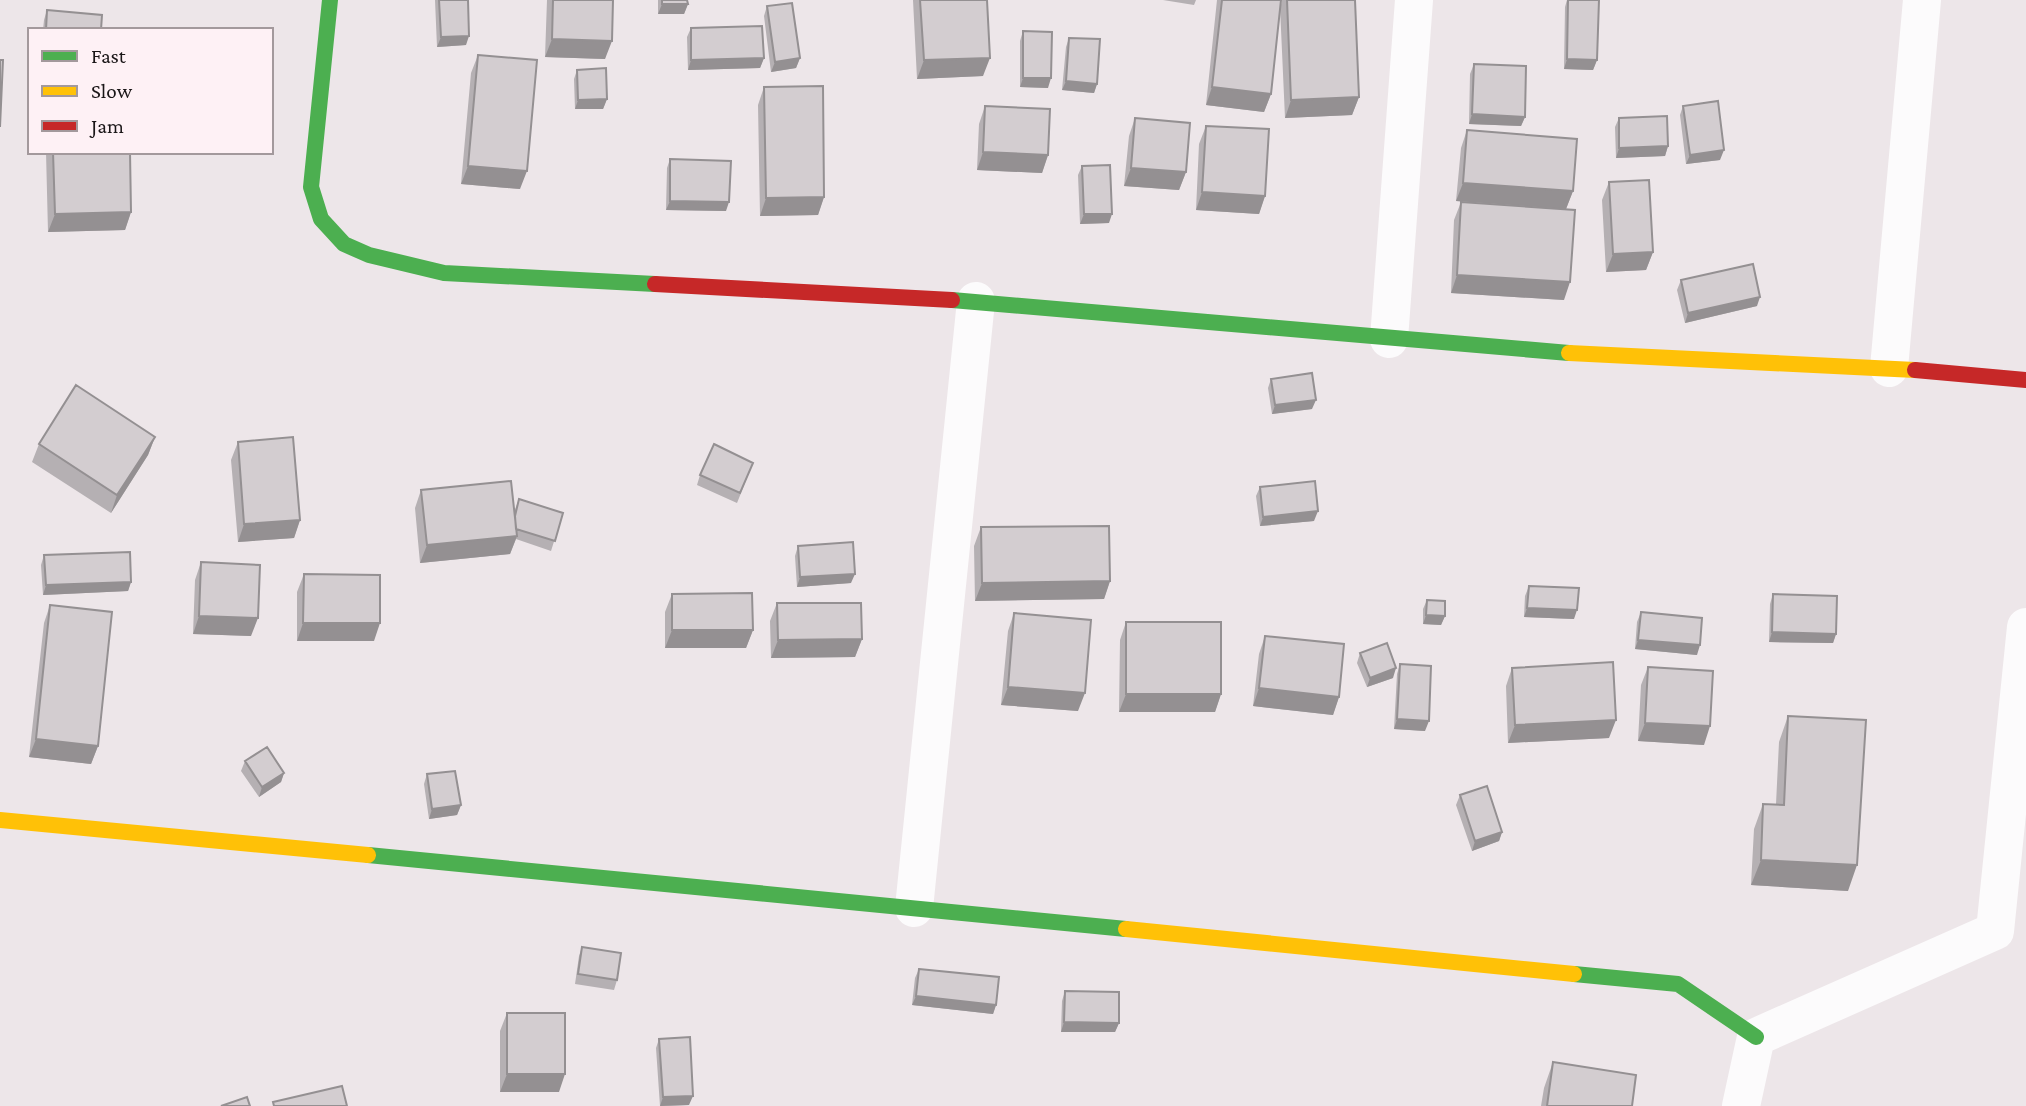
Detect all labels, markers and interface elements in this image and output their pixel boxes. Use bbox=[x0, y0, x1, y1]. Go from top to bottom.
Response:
legend bbox=[28, 28, 273, 154]
text: Fast bbox=[91, 44, 127, 68]
text: Slow bbox=[91, 79, 133, 103]
text: Jam bbox=[89, 114, 124, 138]

